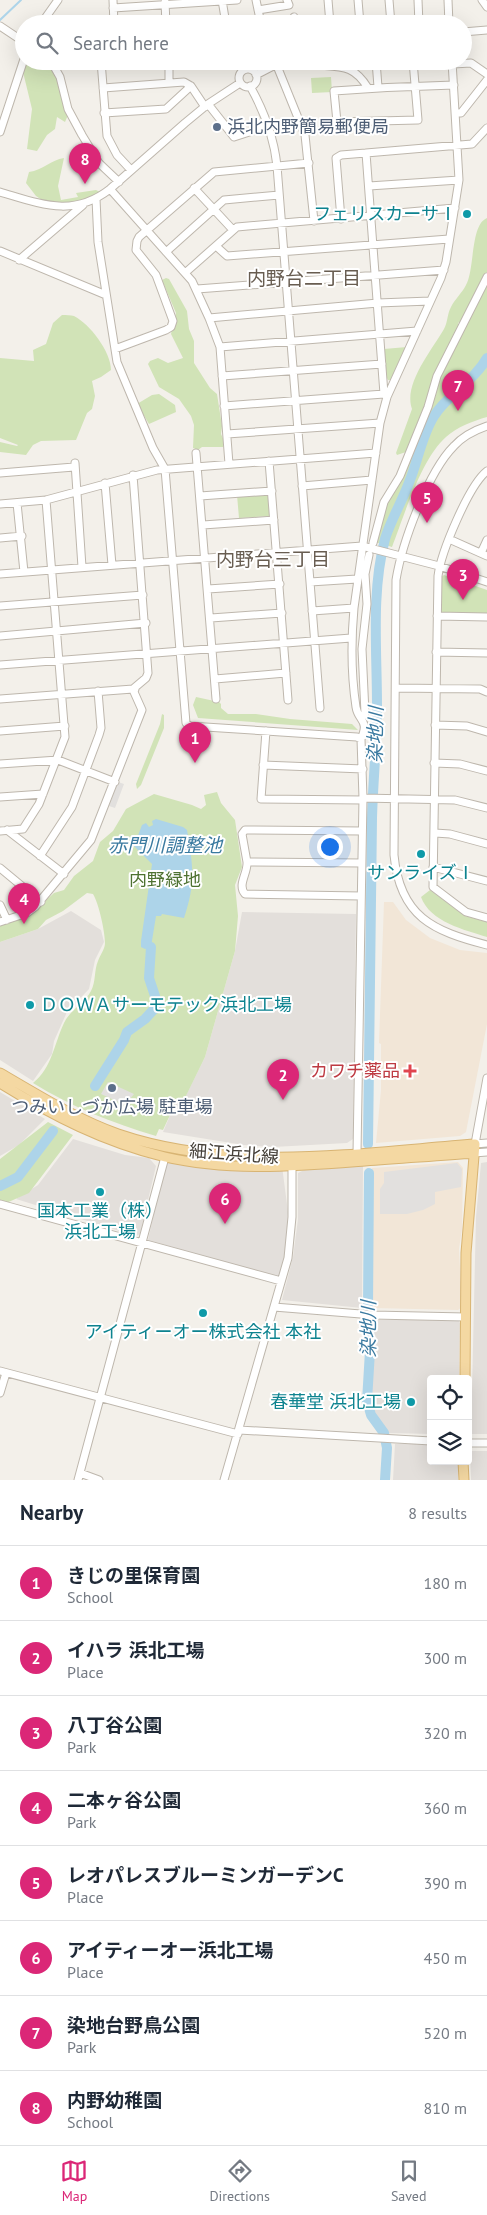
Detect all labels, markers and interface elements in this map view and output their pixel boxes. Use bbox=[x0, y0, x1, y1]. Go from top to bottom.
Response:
search box bbox=[15, 15, 472, 70]
icon: search bbox=[33, 29, 61, 57]
text: Search here bbox=[73, 31, 169, 55]
place label: 浜北内野簡易郵便局 bbox=[227, 115, 389, 138]
marker: 浜北内野簡易郵便局 bbox=[211, 121, 223, 133]
pin: 8 bbox=[69, 143, 101, 184]
place label: フェリスカーサⅠ bbox=[313, 202, 457, 225]
marker: フェリスカーサⅠ bbox=[461, 208, 473, 220]
district label: 内野台二丁目 bbox=[247, 266, 361, 290]
pin: 7 bbox=[442, 370, 474, 411]
pin: 5 bbox=[411, 482, 443, 523]
district label: 内野台三丁目 bbox=[216, 547, 330, 571]
pin: 3 bbox=[447, 559, 479, 600]
water label: 染地川 bbox=[363, 704, 388, 764]
pin: 1 bbox=[179, 722, 211, 763]
water label: 赤門川調整池 bbox=[108, 833, 224, 857]
your location bbox=[317, 834, 343, 860]
marker: サンライズⅠ bbox=[415, 848, 427, 860]
place label: サンライズⅠ bbox=[367, 861, 475, 884]
park label: 内野緑地 bbox=[129, 868, 201, 891]
pin: 4 bbox=[8, 883, 40, 924]
place label: ＤＯＷＡサーモテック浜北工場 bbox=[40, 993, 292, 1016]
marker: ＤＯＷＡサーモテック浜北工場 bbox=[24, 999, 36, 1011]
pin: 2 bbox=[267, 1059, 299, 1100]
place label: カワチ薬品 bbox=[310, 1059, 400, 1082]
marker: カワチ薬品 bbox=[404, 1065, 416, 1077]
marker: つみいしづか広場 駐車場 bbox=[106, 1082, 118, 1094]
place label: つみいしづか広場 駐車場 bbox=[11, 1095, 213, 1118]
street label: 細江浜北線 bbox=[188, 1139, 280, 1168]
pin: 6 bbox=[209, 1183, 241, 1224]
marker: 国本工業（株） 浜北工場 bbox=[94, 1186, 106, 1198]
place label: 国本工業（株） 浜北工場 bbox=[37, 1199, 163, 1243]
water label: 染地川 bbox=[356, 1299, 380, 1358]
marker: アイティーオー株式会社 本社 bbox=[197, 1307, 209, 1319]
place label: アイティーオー株式会社 本社 bbox=[85, 1320, 321, 1343]
map controls bbox=[427, 1375, 472, 1465]
button: locate bbox=[427, 1375, 472, 1420]
place label: 春華堂 浜北工場 bbox=[270, 1390, 401, 1413]
marker: 春華堂 浜北工場 bbox=[405, 1396, 417, 1408]
button: layers bbox=[427, 1420, 472, 1465]
text: Nearby bbox=[20, 1499, 83, 1526]
text: 8 results bbox=[408, 1503, 467, 1523]
text: きじの里保育園 bbox=[67, 1563, 200, 1587]
text: 1 bbox=[31, 1573, 41, 1593]
text: 180 m bbox=[424, 1573, 467, 1593]
text: School bbox=[67, 1587, 113, 1607]
text: イハラ 浜北工場 bbox=[67, 1638, 204, 1662]
text: 2 bbox=[31, 1648, 41, 1668]
text: 300 m bbox=[424, 1648, 467, 1668]
text: Place bbox=[67, 1662, 104, 1682]
text: 八丁谷公園 bbox=[67, 1713, 162, 1737]
text: 3 bbox=[31, 1723, 41, 1743]
text: 320 m bbox=[424, 1723, 467, 1743]
text: Park bbox=[67, 1737, 96, 1757]
text: 二本ヶ谷公園 bbox=[67, 1788, 181, 1812]
text: 4 bbox=[31, 1798, 41, 1818]
text: 360 m bbox=[424, 1798, 467, 1818]
text: Park bbox=[67, 1812, 96, 1832]
text: レオパレスブルーミンガーデンC bbox=[67, 1863, 344, 1887]
text: 5 bbox=[31, 1873, 41, 1893]
text: 390 m bbox=[424, 1873, 467, 1893]
text: Place bbox=[67, 1887, 104, 1907]
text: アイティーオー浜北工場 bbox=[67, 1938, 274, 1962]
text: 6 bbox=[31, 1948, 41, 1968]
text: 450 m bbox=[424, 1948, 467, 1968]
text: Place bbox=[67, 1962, 104, 1982]
text: 染地台野鳥公園 bbox=[67, 2013, 200, 2037]
text: 7 bbox=[31, 2023, 41, 2043]
text: 520 m bbox=[424, 2023, 467, 2043]
text: Park bbox=[67, 2037, 96, 2057]
text: 内野幼稚園 bbox=[67, 2088, 162, 2112]
text: 8 bbox=[31, 2098, 41, 2118]
text: 810 m bbox=[424, 2098, 467, 2118]
text: School bbox=[67, 2112, 113, 2132]
tab: Map bbox=[60, 2157, 88, 2205]
tab: Directions bbox=[209, 2157, 270, 2205]
tab: Saved bbox=[391, 2157, 427, 2205]

